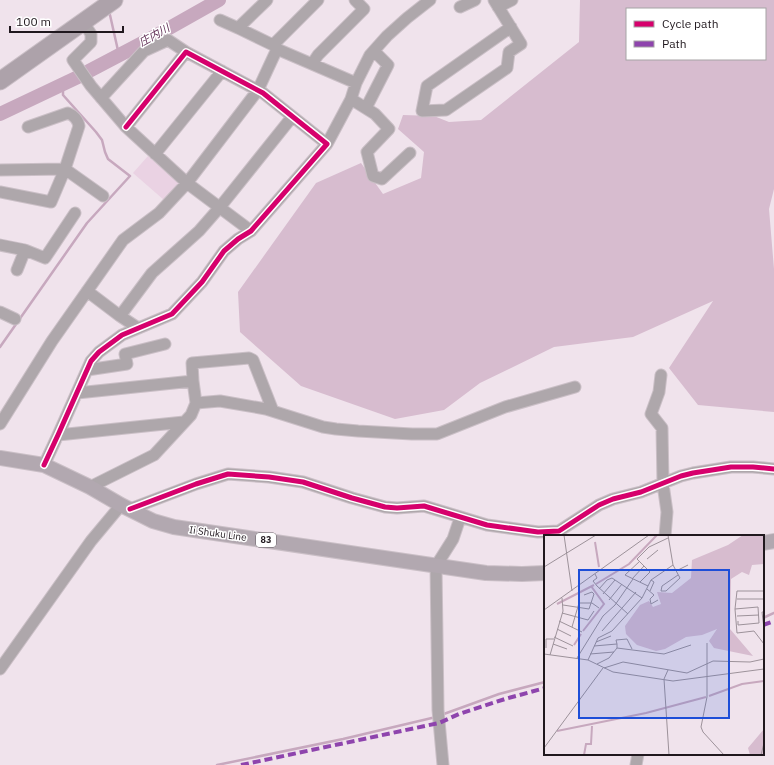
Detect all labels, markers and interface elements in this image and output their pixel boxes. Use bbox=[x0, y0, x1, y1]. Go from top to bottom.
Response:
scale bar bbox=[10, 8, 123, 34]
legend bbox=[626, 8, 766, 60]
text: 100 m bbox=[16, 14, 51, 29]
text: Cycle path bbox=[662, 16, 719, 31]
water label: 庄内川 bbox=[136, 20, 173, 49]
text: Path bbox=[662, 36, 687, 51]
street label: Ii Shuku Line bbox=[188, 523, 248, 544]
road number: 83 bbox=[256, 533, 276, 547]
inset map bbox=[544, 535, 764, 755]

